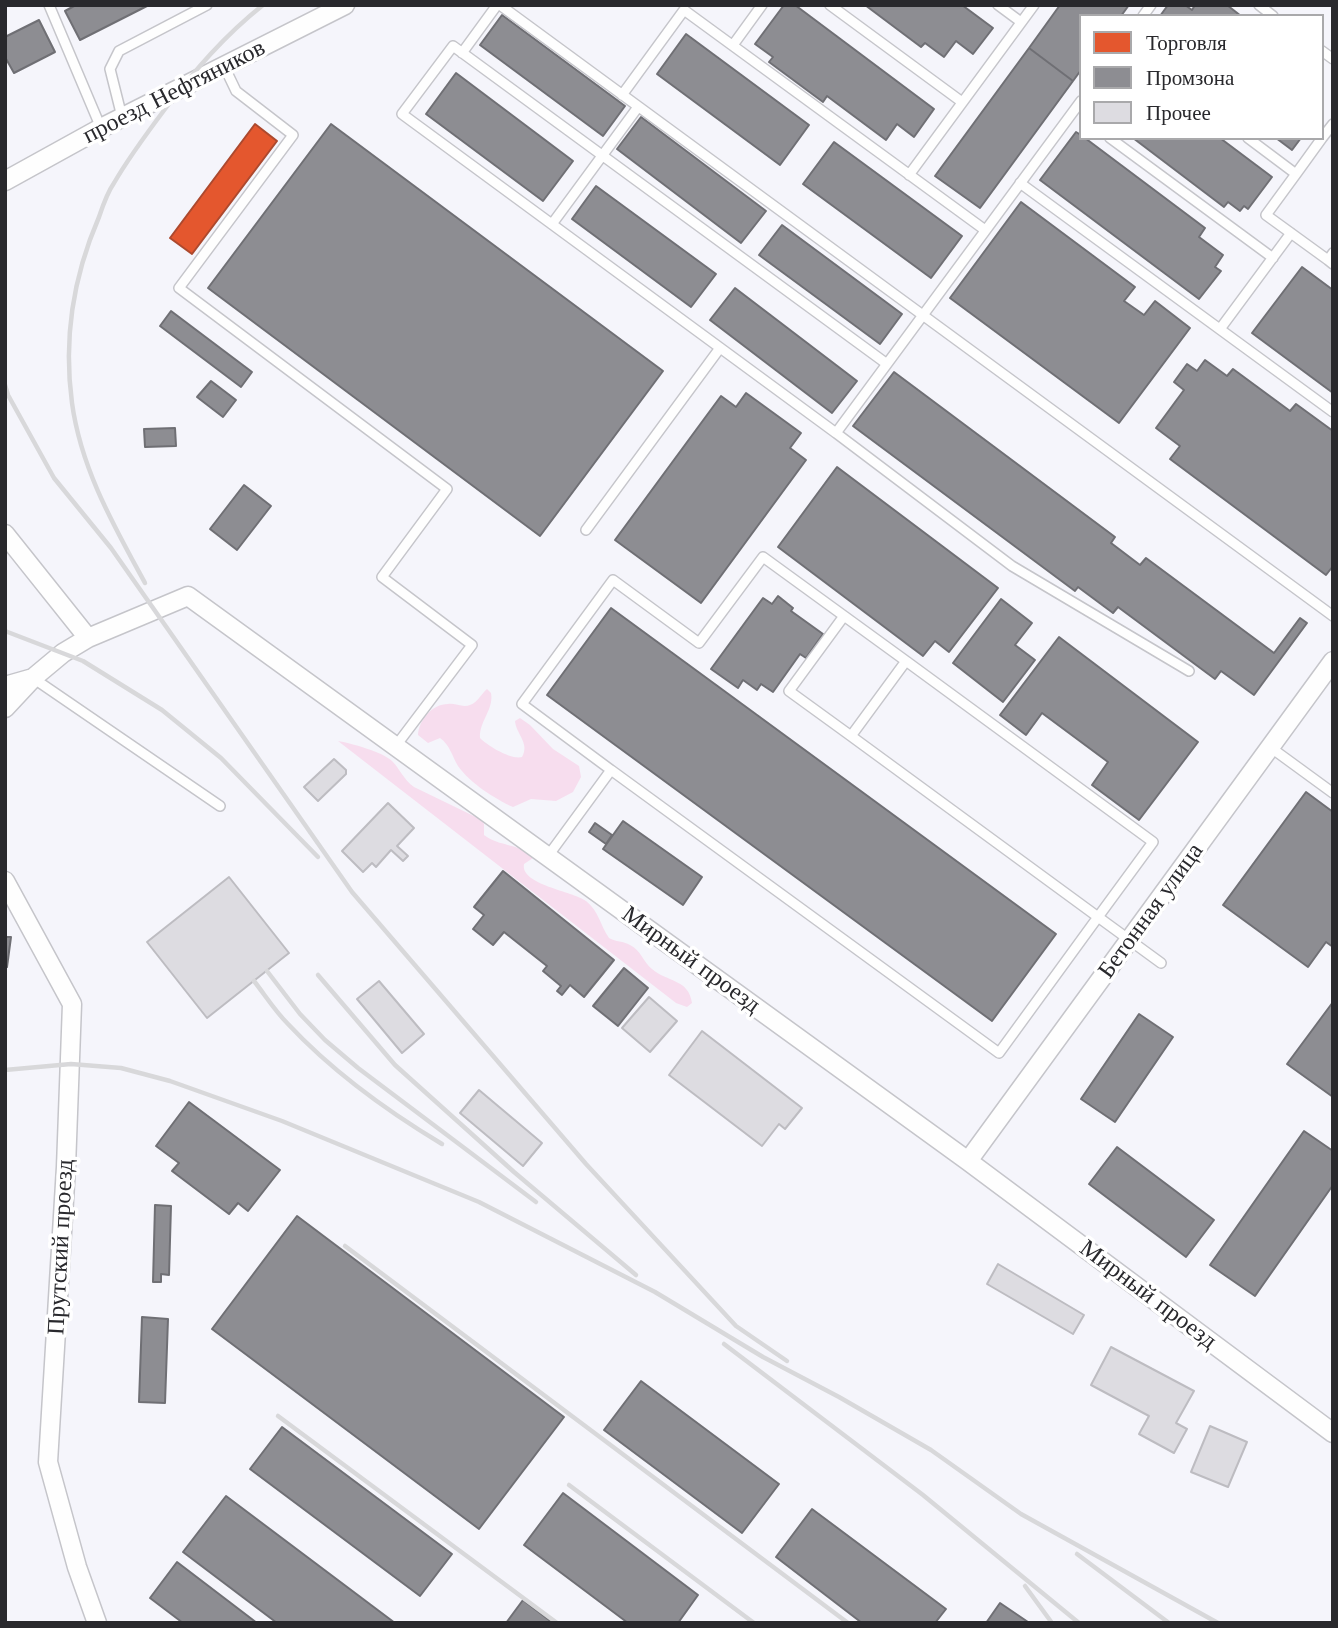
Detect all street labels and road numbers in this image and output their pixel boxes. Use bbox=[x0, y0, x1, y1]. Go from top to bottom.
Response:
street label: проезд Нефтяников bbox=[78, 34, 270, 150]
street label: Бетонная улица bbox=[1092, 838, 1210, 984]
street label: Мирный проезд bbox=[616, 900, 766, 1020]
street label: Прутский проезд bbox=[42, 1158, 80, 1336]
street label: Мирный проезд bbox=[1074, 1234, 1222, 1356]

